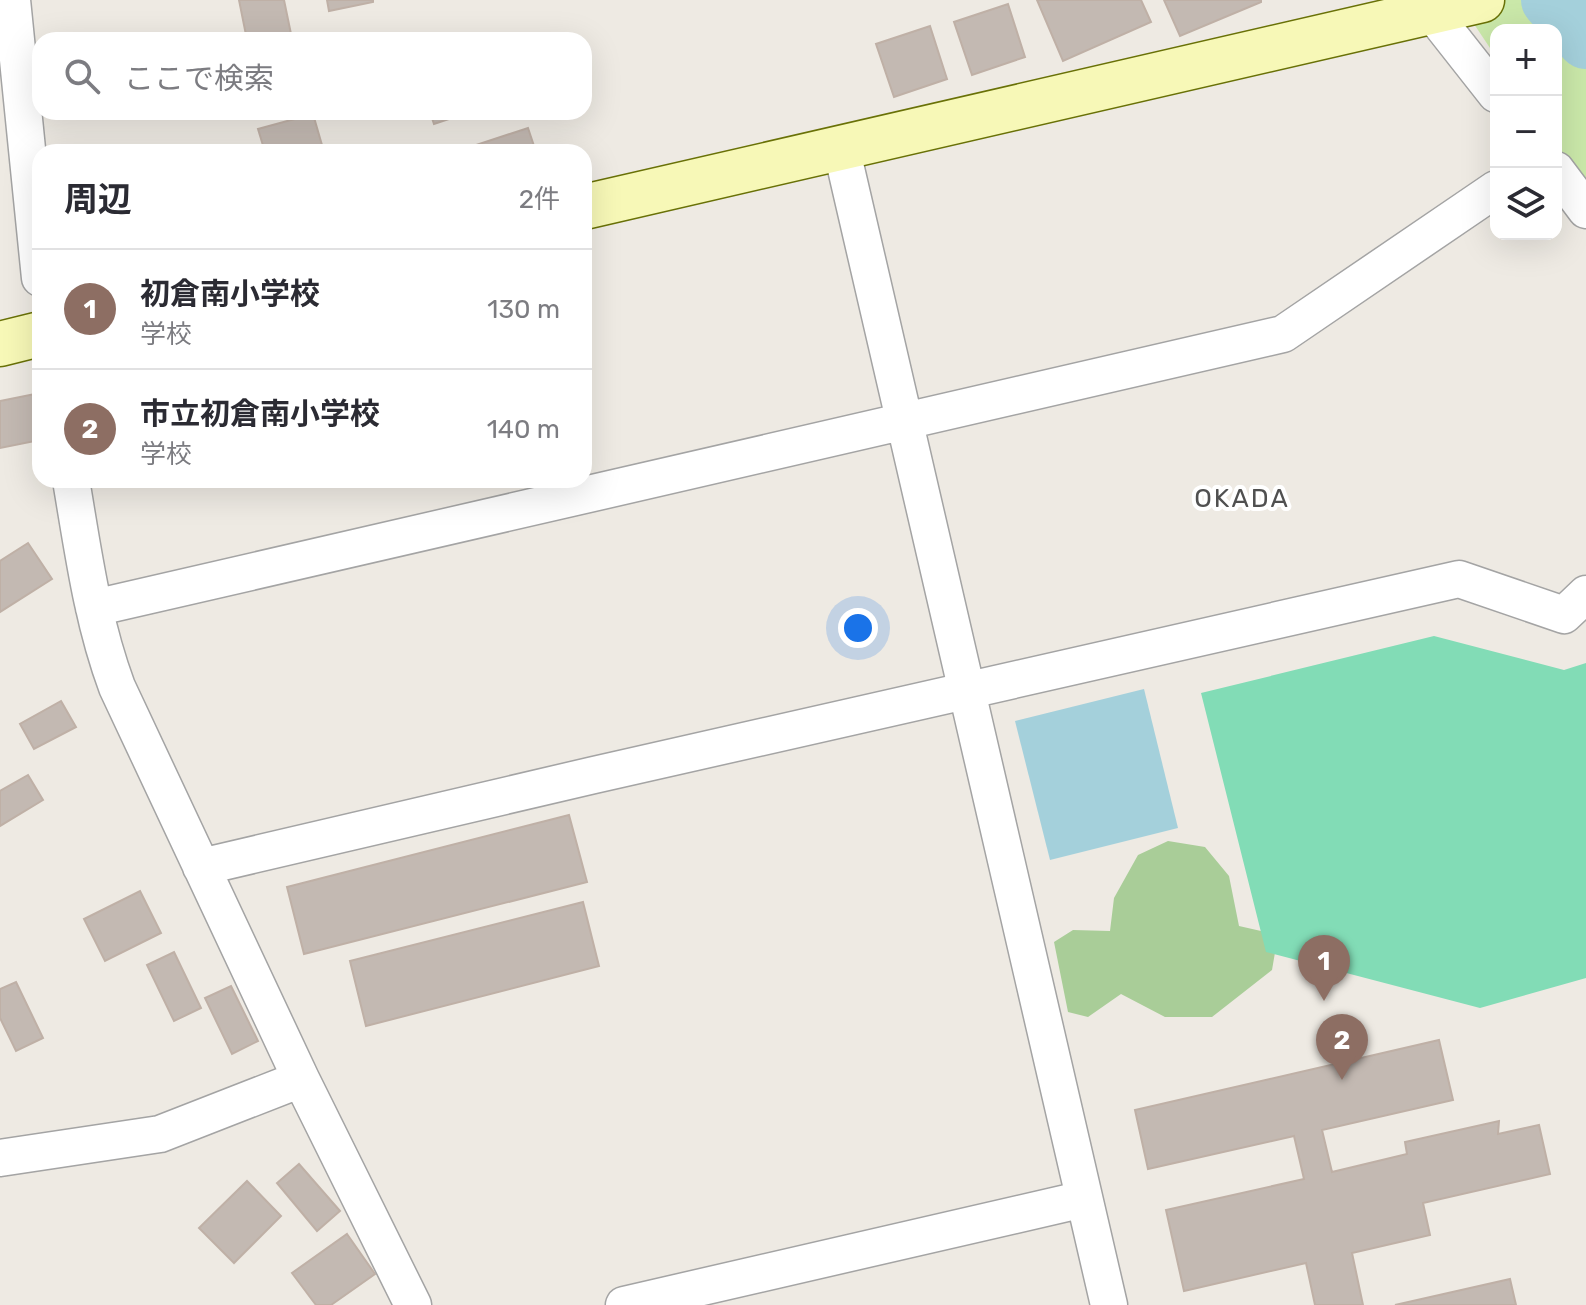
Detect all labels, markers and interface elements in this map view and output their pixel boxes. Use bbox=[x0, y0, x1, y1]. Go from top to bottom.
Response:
map controls bbox=[1490, 24, 1562, 240]
button: + bbox=[1490, 24, 1562, 96]
search box bbox=[32, 32, 592, 120]
icon: search bbox=[60, 54, 104, 98]
text: ここで検索 bbox=[124, 61, 274, 97]
button: − bbox=[1490, 96, 1562, 168]
button: layers bbox=[1490, 168, 1562, 240]
text: 周辺 bbox=[64, 179, 132, 220]
text: 2件 bbox=[519, 184, 560, 215]
text: 初倉南小学校 bbox=[140, 276, 320, 312]
text: 1 bbox=[84, 294, 96, 325]
text: 130 m bbox=[487, 294, 560, 325]
text: 学校 bbox=[140, 319, 192, 350]
text: 市立初倉南小学校 bbox=[140, 396, 380, 432]
text: 2 bbox=[82, 414, 98, 445]
text: 140 m bbox=[487, 414, 560, 445]
text: 学校 bbox=[140, 439, 192, 470]
district label: OKADA bbox=[1194, 483, 1290, 514]
your location bbox=[838, 608, 878, 648]
pin: 1 bbox=[1298, 935, 1350, 1001]
pin: 2 bbox=[1316, 1014, 1368, 1080]

